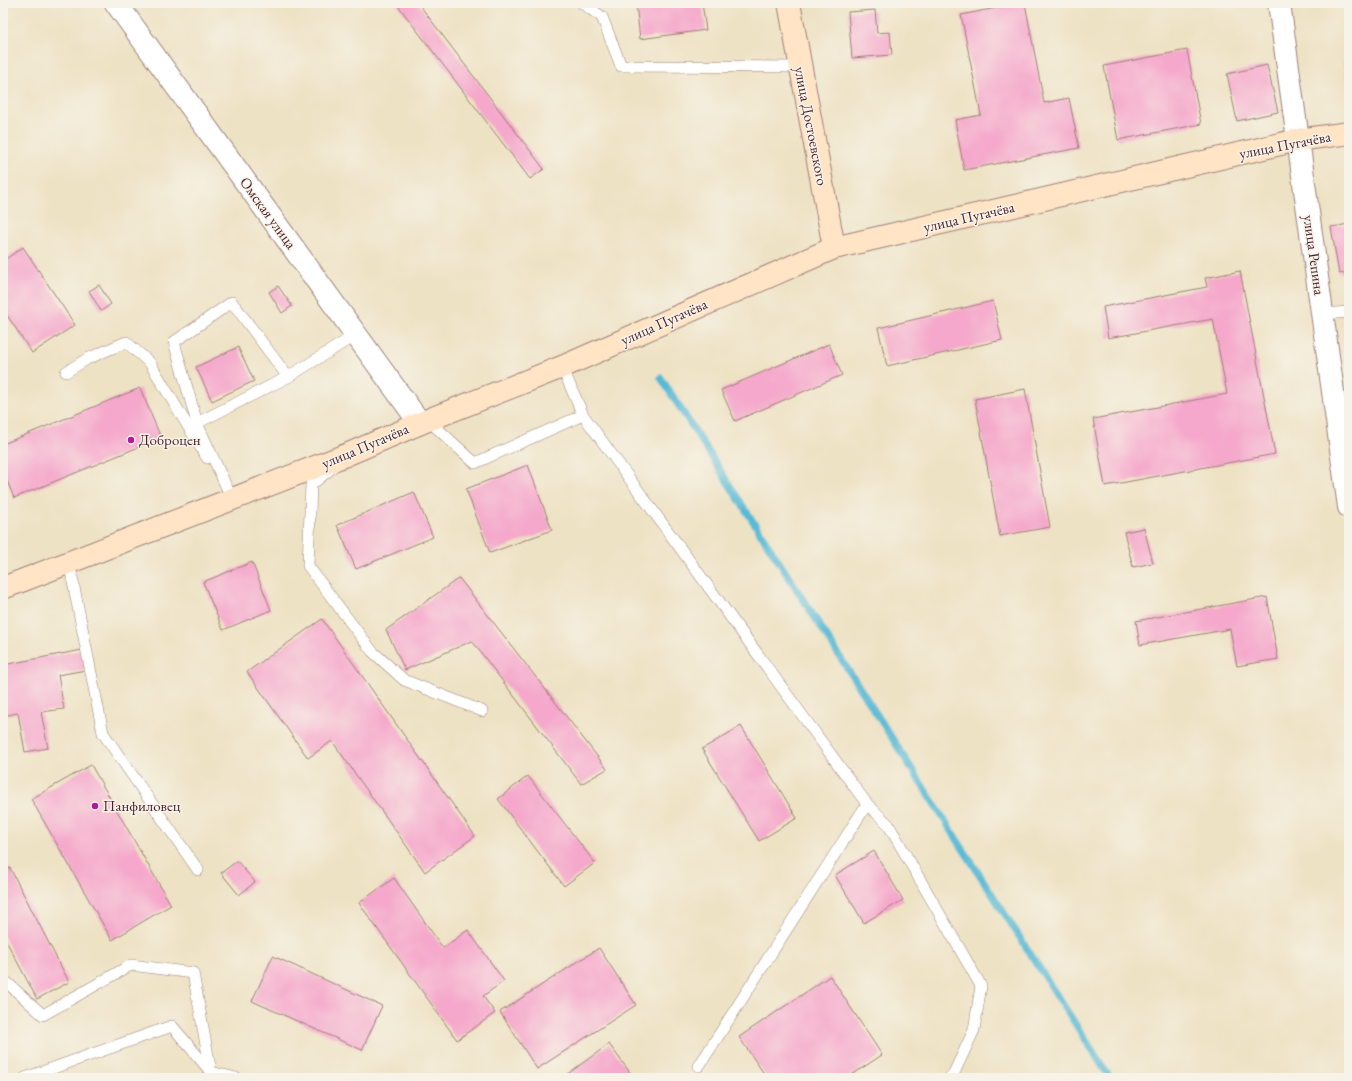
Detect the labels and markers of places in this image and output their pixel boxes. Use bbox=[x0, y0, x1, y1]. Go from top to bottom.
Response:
place label: Доброцен bbox=[139, 430, 201, 449]
marker: Доброцен bbox=[126, 435, 136, 445]
place label: Панфиловец bbox=[103, 796, 181, 815]
marker: Панфиловец bbox=[90, 801, 100, 811]

